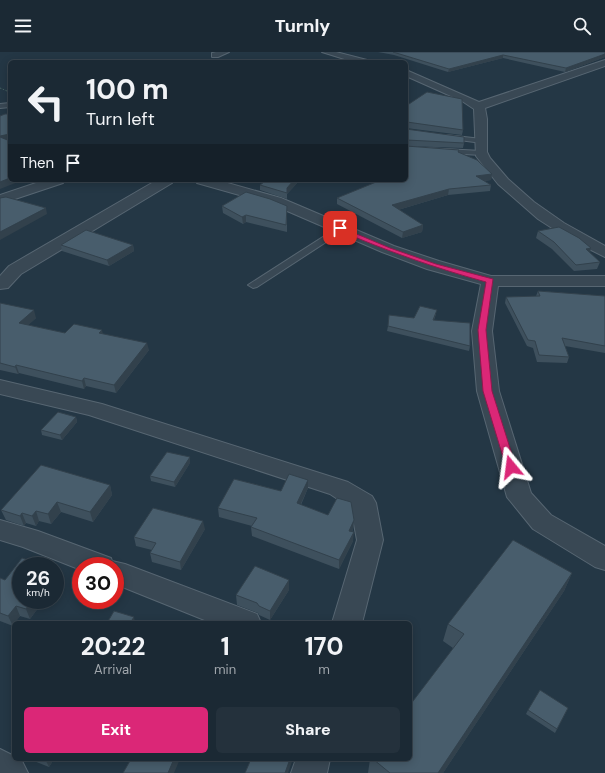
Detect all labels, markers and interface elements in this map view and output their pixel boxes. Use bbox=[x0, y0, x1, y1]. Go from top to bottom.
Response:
text: Turnly bbox=[275, 14, 330, 38]
icon: menu bbox=[12, 15, 34, 37]
icon: search bbox=[571, 15, 593, 37]
text: 100 m bbox=[86, 71, 169, 108]
icon: left bbox=[20, 76, 72, 128]
text: Turn left bbox=[86, 107, 155, 131]
icon: arrive bbox=[62, 152, 84, 174]
text: Then bbox=[20, 153, 54, 173]
pin bbox=[323, 211, 357, 245]
icon: arrive bbox=[329, 217, 351, 239]
position arrow bbox=[490, 446, 532, 488]
speed limit sign: 30 bbox=[72, 557, 124, 609]
text: 26 bbox=[26, 565, 50, 591]
text: km/h bbox=[26, 586, 50, 599]
text: 20:22 bbox=[81, 631, 145, 662]
text: 1 bbox=[221, 631, 229, 662]
text: 170 bbox=[305, 631, 343, 662]
text: Arrival bbox=[94, 661, 132, 678]
text: min bbox=[214, 661, 236, 678]
text: m bbox=[318, 661, 330, 678]
button: Exit bbox=[24, 707, 208, 753]
button: Share bbox=[216, 707, 400, 753]

